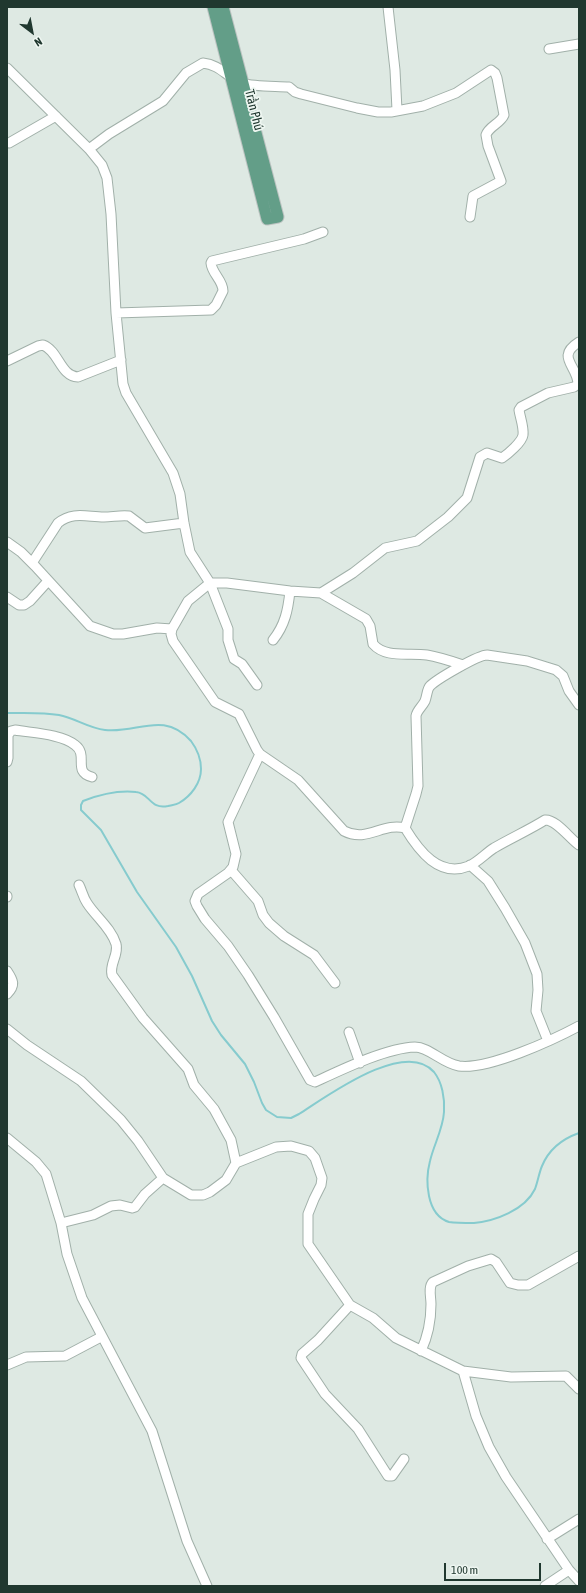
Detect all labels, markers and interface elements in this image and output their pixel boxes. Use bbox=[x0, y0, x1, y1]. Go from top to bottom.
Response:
north arrow bbox=[12, 12, 52, 52]
text: N bbox=[32, 35, 44, 49]
street label: Trần Phú bbox=[241, 88, 267, 132]
scale bar bbox=[446, 1555, 543, 1581]
text: 100 m bbox=[451, 1563, 478, 1577]

